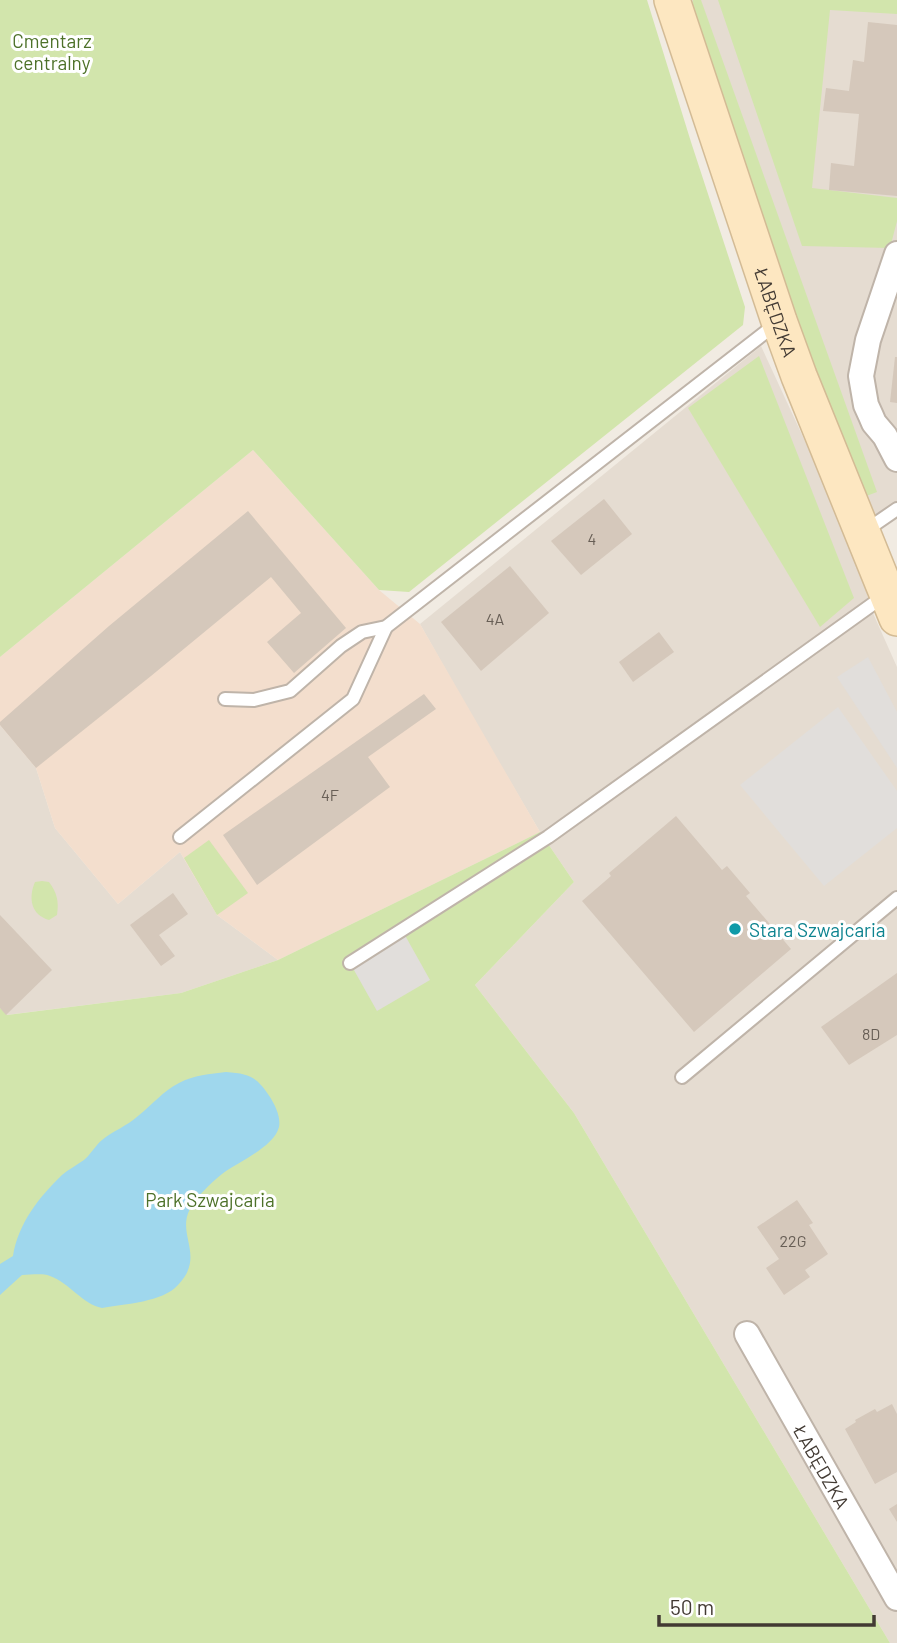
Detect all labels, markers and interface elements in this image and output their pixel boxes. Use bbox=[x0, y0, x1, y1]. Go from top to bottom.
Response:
park label: Cmentarz centralny bbox=[12, 29, 92, 74]
street label: ŁABĘDZKA bbox=[750, 263, 803, 360]
house number: 4 bbox=[588, 529, 596, 548]
house number: 4A bbox=[486, 609, 505, 628]
house number: 4F bbox=[321, 785, 339, 804]
place label: Stara Szwajcaria bbox=[749, 918, 886, 941]
marker: Stara Szwajcaria bbox=[727, 921, 743, 937]
house number: 8D bbox=[862, 1024, 880, 1043]
park label: Park Szwajcaria bbox=[145, 1188, 275, 1211]
house number: 22G bbox=[780, 1231, 806, 1250]
street label: ŁABĘDZKA bbox=[789, 1419, 855, 1512]
scale bar bbox=[659, 1584, 874, 1628]
text: 50 m bbox=[670, 1594, 714, 1619]

